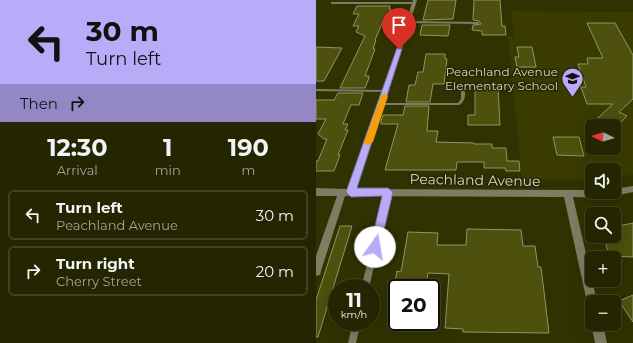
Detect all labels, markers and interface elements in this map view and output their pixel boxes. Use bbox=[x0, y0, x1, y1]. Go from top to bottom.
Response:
pin bbox=[382, 8, 416, 49]
text: 30 m bbox=[86, 14, 159, 48]
icon: arrive bbox=[388, 14, 410, 36]
icon: left bbox=[20, 16, 72, 68]
text: Turn left bbox=[86, 48, 161, 70]
place label: Peachland Avenue Elementary School bbox=[445, 64, 558, 93]
school or university icon: Peachland Avenue Elementary School bbox=[560, 66, 586, 99]
icon: right bbox=[66, 92, 88, 114]
text: Then bbox=[20, 94, 58, 113]
north arrow bbox=[585, 119, 621, 155]
map controls bbox=[585, 119, 621, 331]
text: 12:30 bbox=[47, 133, 108, 162]
text: 1 bbox=[163, 133, 172, 162]
text: 190 bbox=[228, 133, 269, 162]
text: Arrival bbox=[57, 162, 98, 178]
text: min bbox=[155, 162, 181, 178]
text: m bbox=[241, 162, 255, 178]
button: sound bbox=[585, 163, 621, 199]
street label: Peachland Avenue bbox=[409, 170, 541, 190]
text: Turn left bbox=[56, 198, 123, 217]
icon: left bbox=[22, 204, 44, 226]
text: 30 m bbox=[256, 206, 294, 225]
button: search bbox=[585, 207, 621, 243]
text: Peachland Avenue bbox=[56, 217, 178, 233]
position arrow bbox=[354, 226, 396, 268]
button: + bbox=[585, 251, 621, 287]
text: Turn right bbox=[56, 254, 135, 273]
icon: right bbox=[22, 260, 44, 282]
text: 20 m bbox=[256, 262, 294, 281]
text: Cherry Street bbox=[56, 273, 142, 289]
speed limit sign: 20 bbox=[388, 279, 440, 331]
text: 11 bbox=[346, 288, 362, 312]
button: − bbox=[585, 295, 621, 331]
text: km/h bbox=[341, 308, 367, 321]

